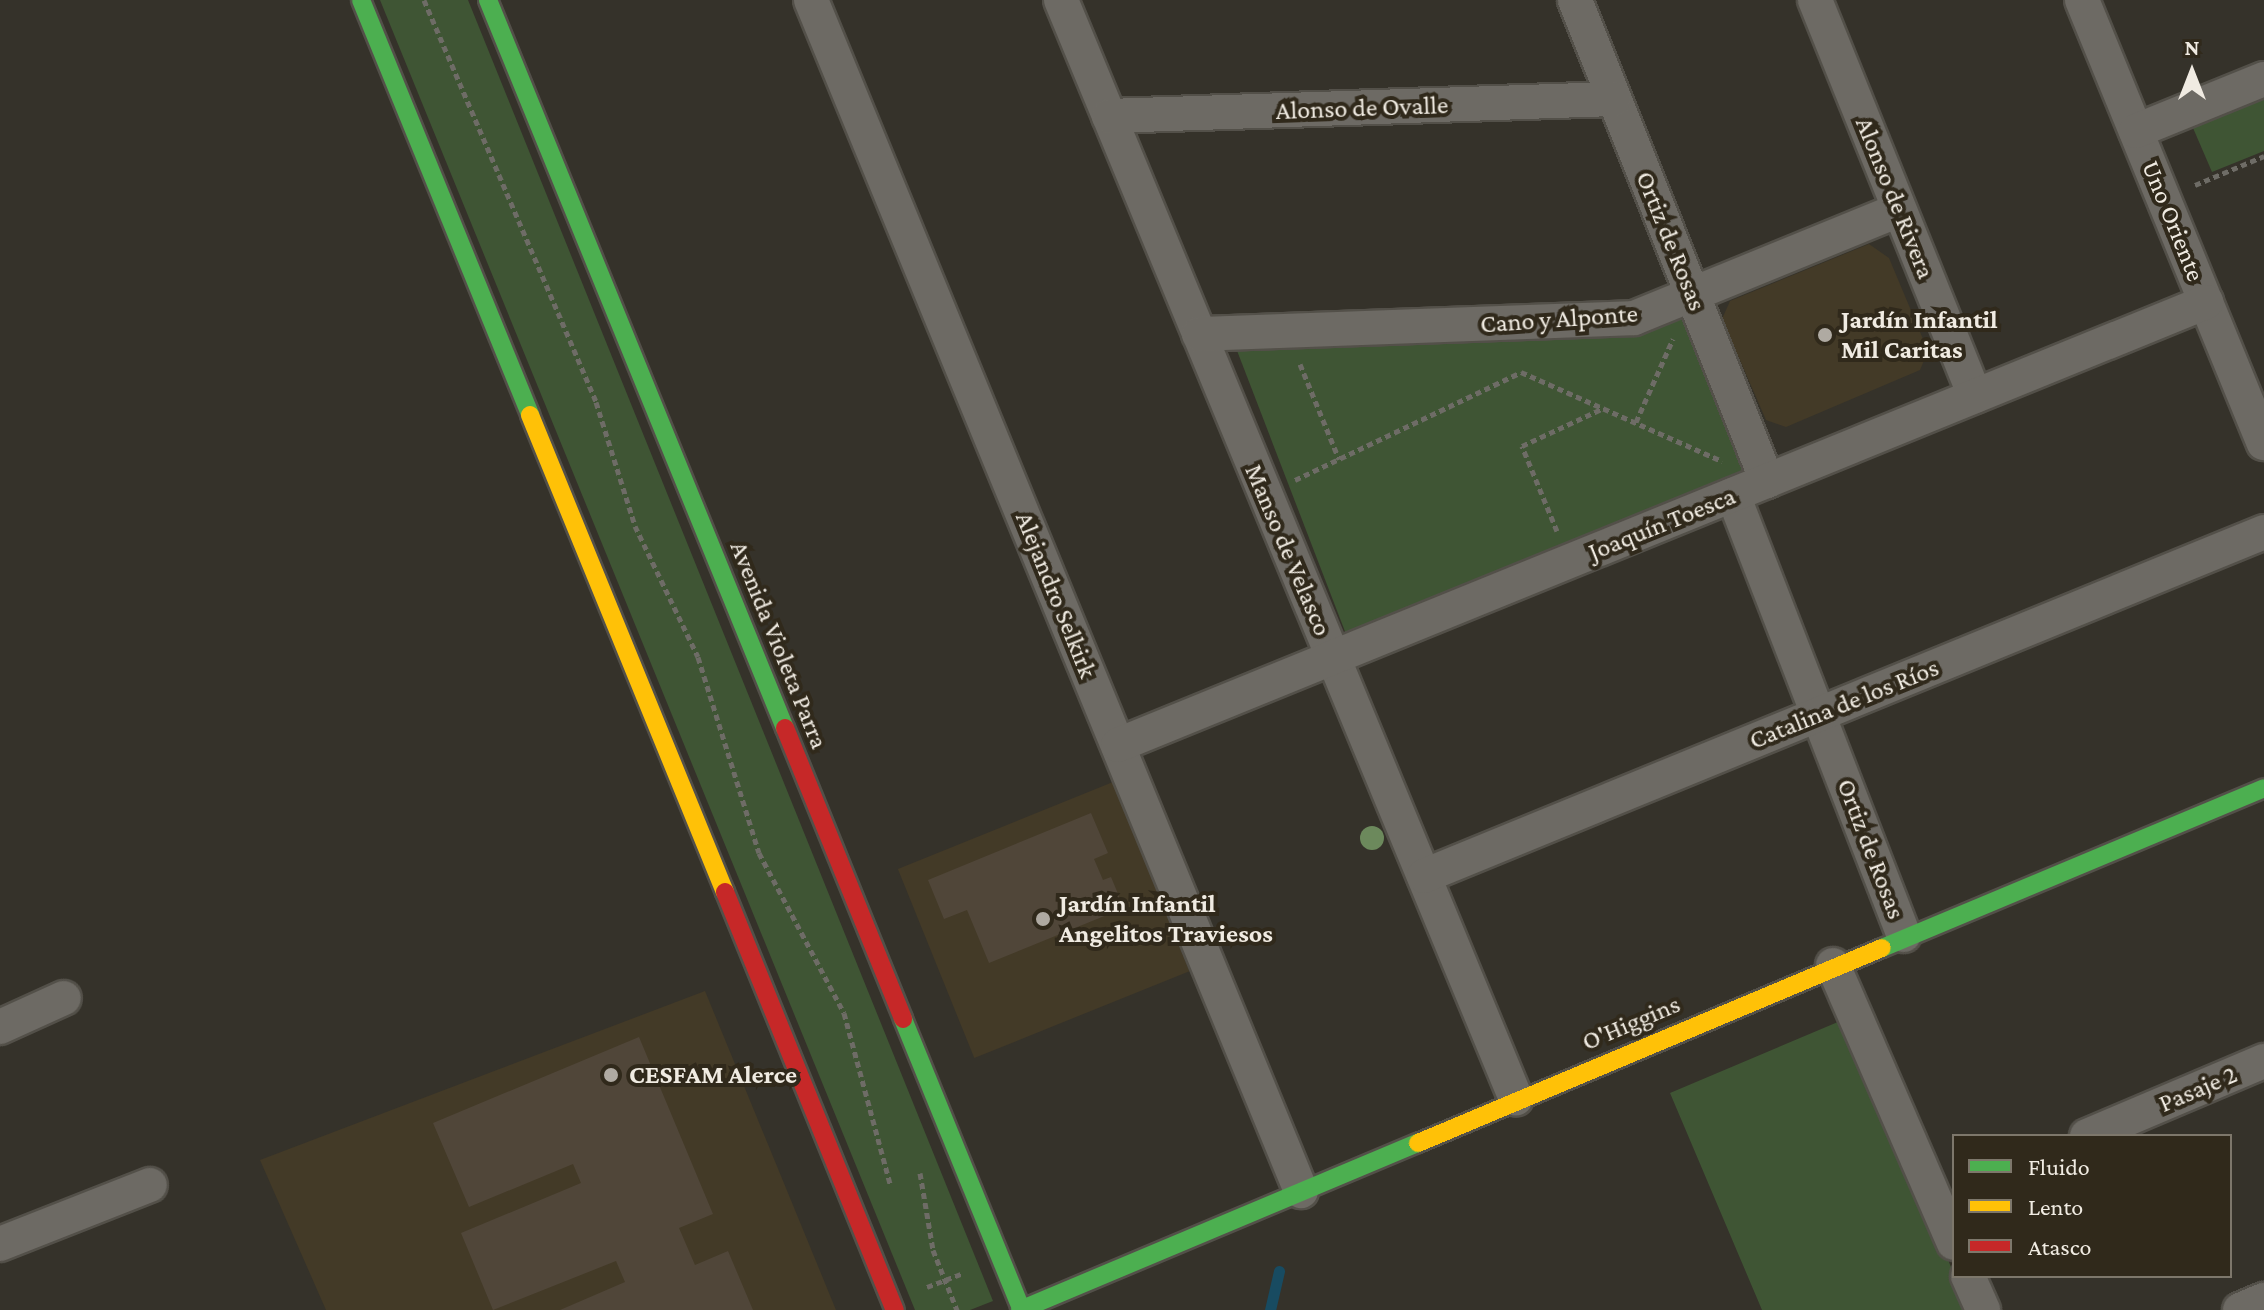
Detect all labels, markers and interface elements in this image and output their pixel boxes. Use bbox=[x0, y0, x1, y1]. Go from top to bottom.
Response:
north arrow bbox=[2152, 32, 2232, 112]
text: N bbox=[2185, 35, 2200, 60]
street label: Alonso de Ovalle bbox=[1275, 89, 1449, 127]
street label: Alonso de Rivera bbox=[1848, 113, 1942, 283]
street label: Uno Oriente bbox=[2135, 156, 2211, 286]
street label: Ortiz de Rosas bbox=[1629, 167, 1713, 315]
street label: Cano y Alponte bbox=[1479, 298, 1639, 340]
place label: Jardín Infantil Mil Caritas bbox=[1841, 304, 1998, 366]
marker: Jardín Infantil Mil Caritas bbox=[1816, 326, 1834, 344]
street label: Manso de Velasco bbox=[1238, 460, 1338, 640]
street label: Joaquín Toesca bbox=[1584, 480, 1740, 568]
street label: Alejandro Selkirk bbox=[1008, 507, 1104, 683]
street label: Avenida Violeta Parra bbox=[723, 537, 835, 753]
street label: Catalina de los Ríos bbox=[1745, 652, 1943, 756]
street label: Ortiz de Rosas bbox=[1830, 775, 1912, 923]
place label: Jardín Infantil Angelitos Traviesos bbox=[1059, 888, 1273, 950]
marker: Jardín Infantil Angelitos Traviesos bbox=[1034, 910, 1052, 928]
street label: O'Higgins bbox=[1577, 988, 1685, 1058]
place label: CESFAM Alerce bbox=[629, 1059, 797, 1091]
street label: Pasaje 2 bbox=[2154, 1059, 2242, 1119]
marker: CESFAM Alerce bbox=[600, 1064, 622, 1086]
legend bbox=[1952, 1134, 2232, 1278]
text: Fluido bbox=[2028, 1153, 2090, 1180]
text: Lento bbox=[2028, 1193, 2083, 1220]
text: Atasco bbox=[2028, 1233, 2092, 1260]

